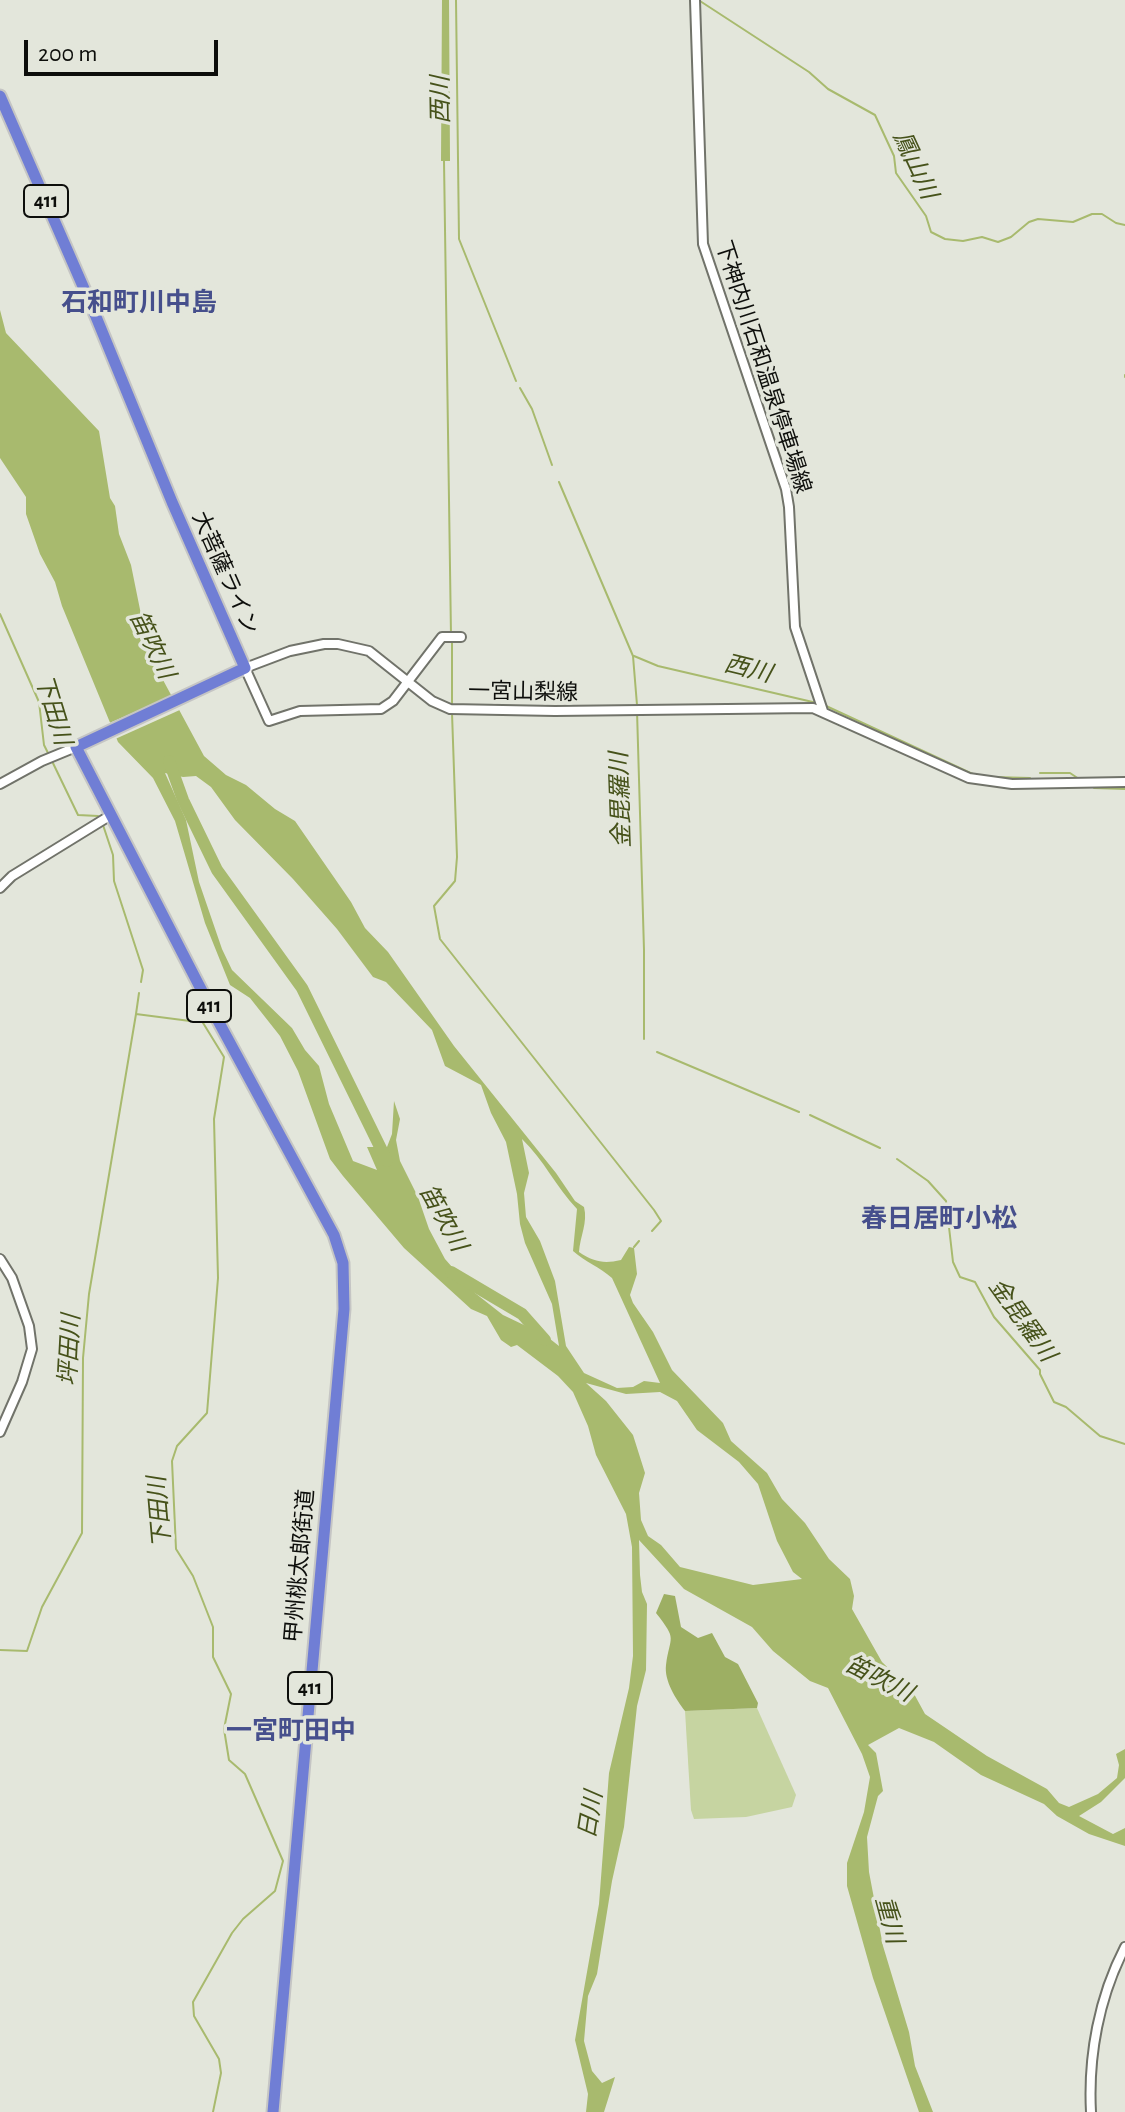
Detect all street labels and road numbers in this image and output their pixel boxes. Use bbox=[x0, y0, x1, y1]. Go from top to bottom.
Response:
road number: 411 bbox=[24, 185, 68, 217]
street label: 下神内川石和温泉停車場線 bbox=[710, 237, 816, 497]
street label: 大菩薩ライン bbox=[186, 507, 264, 639]
street label: 一宮山梨線 bbox=[468, 678, 578, 706]
road number: 411 bbox=[187, 990, 231, 1022]
street label: 甲州桃太郎街道 bbox=[280, 1488, 320, 1644]
road number: 411 bbox=[288, 1672, 332, 1704]

